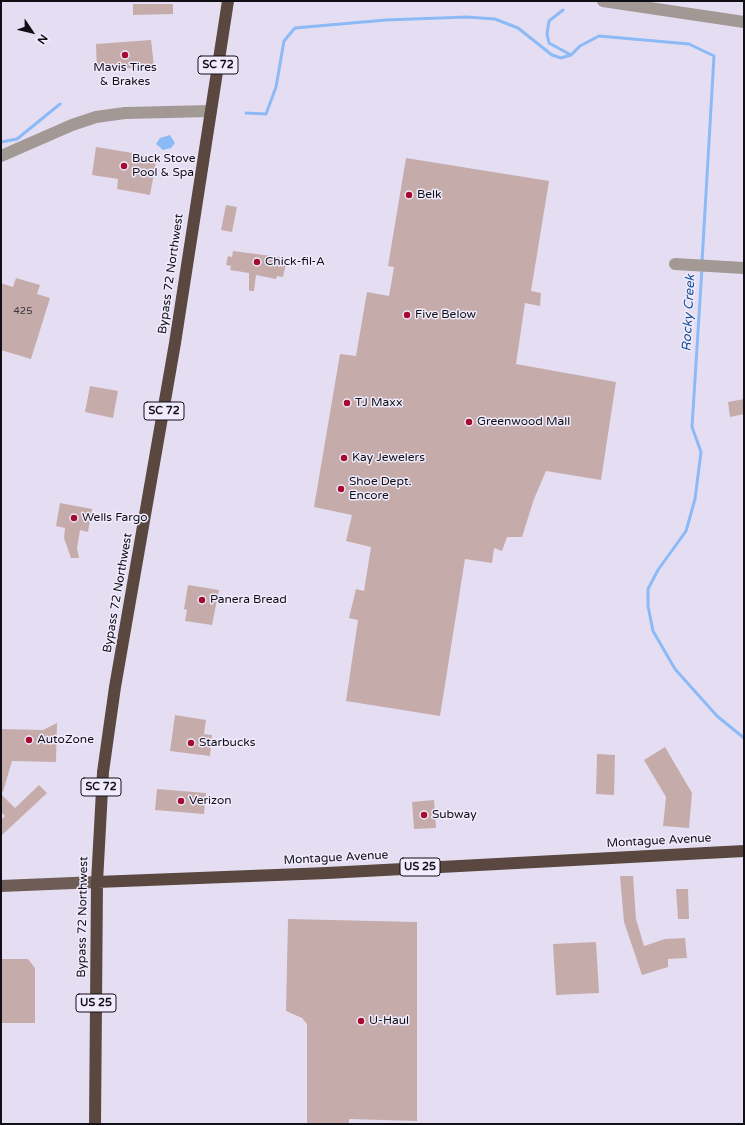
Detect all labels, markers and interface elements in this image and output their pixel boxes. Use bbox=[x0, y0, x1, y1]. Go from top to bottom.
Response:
north arrow bbox=[12, 12, 52, 52]
text: N bbox=[34, 32, 50, 47]
marker: Mavis Tires & Brakes bbox=[120, 50, 130, 60]
road number: SC 72 bbox=[198, 56, 238, 74]
place label: Mavis Tires & Brakes bbox=[93, 61, 157, 89]
place label: Buck Stove Pool & Spa bbox=[132, 152, 196, 180]
marker: Buck Stove Pool & Spa bbox=[119, 161, 129, 171]
place label: Belk bbox=[417, 188, 442, 202]
marker: Belk bbox=[404, 190, 414, 200]
street label: Bypass 72 Northwest bbox=[155, 213, 187, 335]
place label: Chick-fil-A bbox=[265, 255, 325, 269]
marker: Chick-fil-A bbox=[252, 257, 262, 267]
water label: Rocky Creek bbox=[679, 274, 699, 352]
house number: 425 bbox=[14, 305, 32, 317]
place label: Five Below bbox=[415, 308, 476, 322]
marker: Five Below bbox=[402, 310, 412, 320]
place label: TJ Maxx bbox=[355, 396, 403, 410]
marker: TJ Maxx bbox=[342, 398, 352, 408]
road number: SC 72 bbox=[144, 402, 184, 420]
place label: Greenwood Mall bbox=[477, 415, 570, 429]
marker: Greenwood Mall bbox=[464, 417, 474, 427]
place label: Kay Jewelers bbox=[352, 451, 425, 465]
marker: Kay Jewelers bbox=[339, 453, 349, 463]
place label: Shoe Dept. Encore bbox=[349, 475, 412, 503]
marker: Shoe Dept. Encore bbox=[336, 484, 346, 494]
place label: Wells Fargo bbox=[82, 511, 148, 525]
marker: Wells Fargo bbox=[69, 513, 79, 523]
street label: Bypass 72 Northwest bbox=[100, 532, 136, 654]
place label: Panera Bread bbox=[210, 593, 287, 607]
marker: Panera Bread bbox=[197, 595, 207, 605]
place label: AutoZone bbox=[37, 733, 94, 747]
marker: AutoZone bbox=[24, 735, 34, 745]
place label: Starbucks bbox=[199, 736, 256, 750]
marker: Starbucks bbox=[186, 738, 196, 748]
road number: SC 72 bbox=[81, 778, 121, 796]
place label: Verizon bbox=[189, 794, 232, 808]
marker: Verizon bbox=[176, 796, 186, 806]
place label: Subway bbox=[432, 808, 477, 822]
marker: Subway bbox=[419, 810, 429, 820]
street label: Montague Avenue bbox=[606, 831, 712, 851]
street label: Montague Avenue bbox=[283, 848, 389, 868]
street label: Bypass 72 Northwest bbox=[75, 856, 91, 978]
road number: US 25 bbox=[400, 858, 440, 876]
road number: US 25 bbox=[76, 994, 116, 1012]
place label: U-Haul bbox=[369, 1014, 409, 1028]
marker: U-Haul bbox=[356, 1016, 366, 1026]

